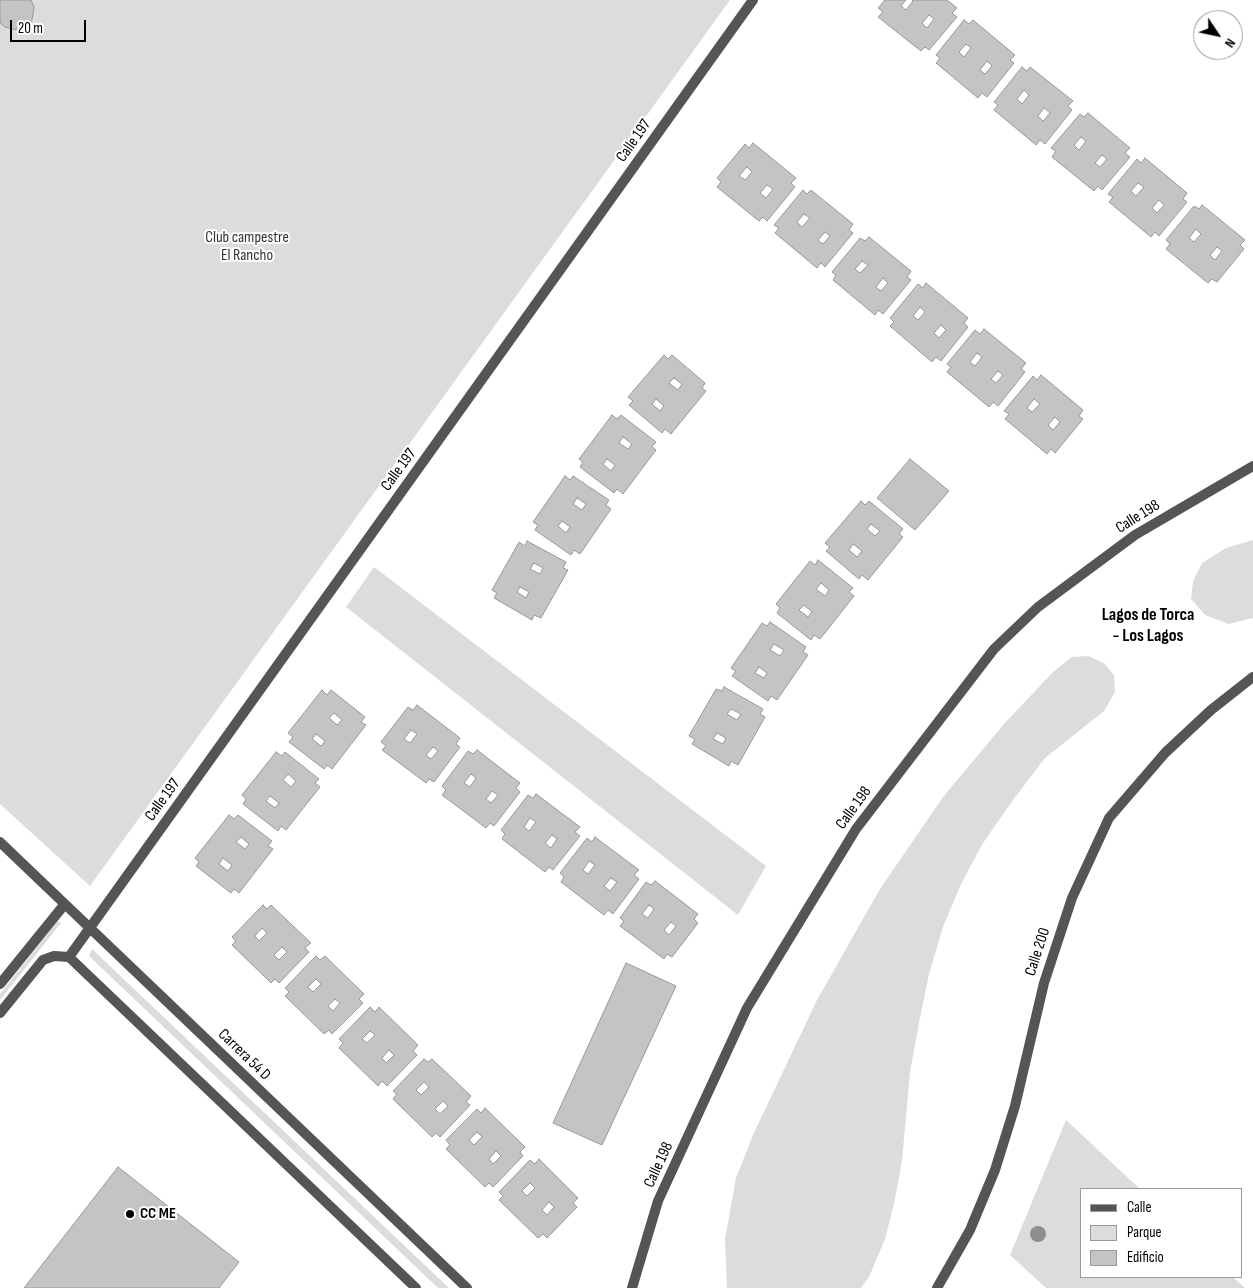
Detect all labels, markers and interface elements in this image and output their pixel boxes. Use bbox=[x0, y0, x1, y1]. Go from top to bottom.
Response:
scale bar bbox=[12, 10, 89, 42]
north arrow bbox=[1193, 10, 1243, 60]
text: 20 m bbox=[18, 19, 43, 38]
text: N bbox=[1221, 35, 1239, 51]
street label: Calle 197 bbox=[612, 116, 656, 166]
park label: Club campestre El Rancho bbox=[205, 228, 289, 266]
street label: Calle 197 bbox=[377, 445, 421, 495]
street label: Calle 198 bbox=[1112, 496, 1164, 538]
district label: Lagos de Torca - Los Lagos bbox=[1102, 604, 1194, 646]
street label: Calle 197 bbox=[141, 775, 185, 825]
street label: Calle 198 bbox=[832, 783, 876, 833]
street label: Calle 200 bbox=[1021, 926, 1055, 978]
street label: Carrera 54 D bbox=[214, 1025, 274, 1085]
street label: Calle 198 bbox=[640, 1139, 678, 1191]
legend bbox=[1080, 1188, 1243, 1278]
text: Calle bbox=[1127, 1198, 1151, 1217]
place label: CC ME bbox=[140, 1204, 176, 1224]
marker: CC ME bbox=[124, 1208, 136, 1220]
text: Parque bbox=[1127, 1223, 1162, 1242]
text: Edificio bbox=[1127, 1248, 1164, 1267]

